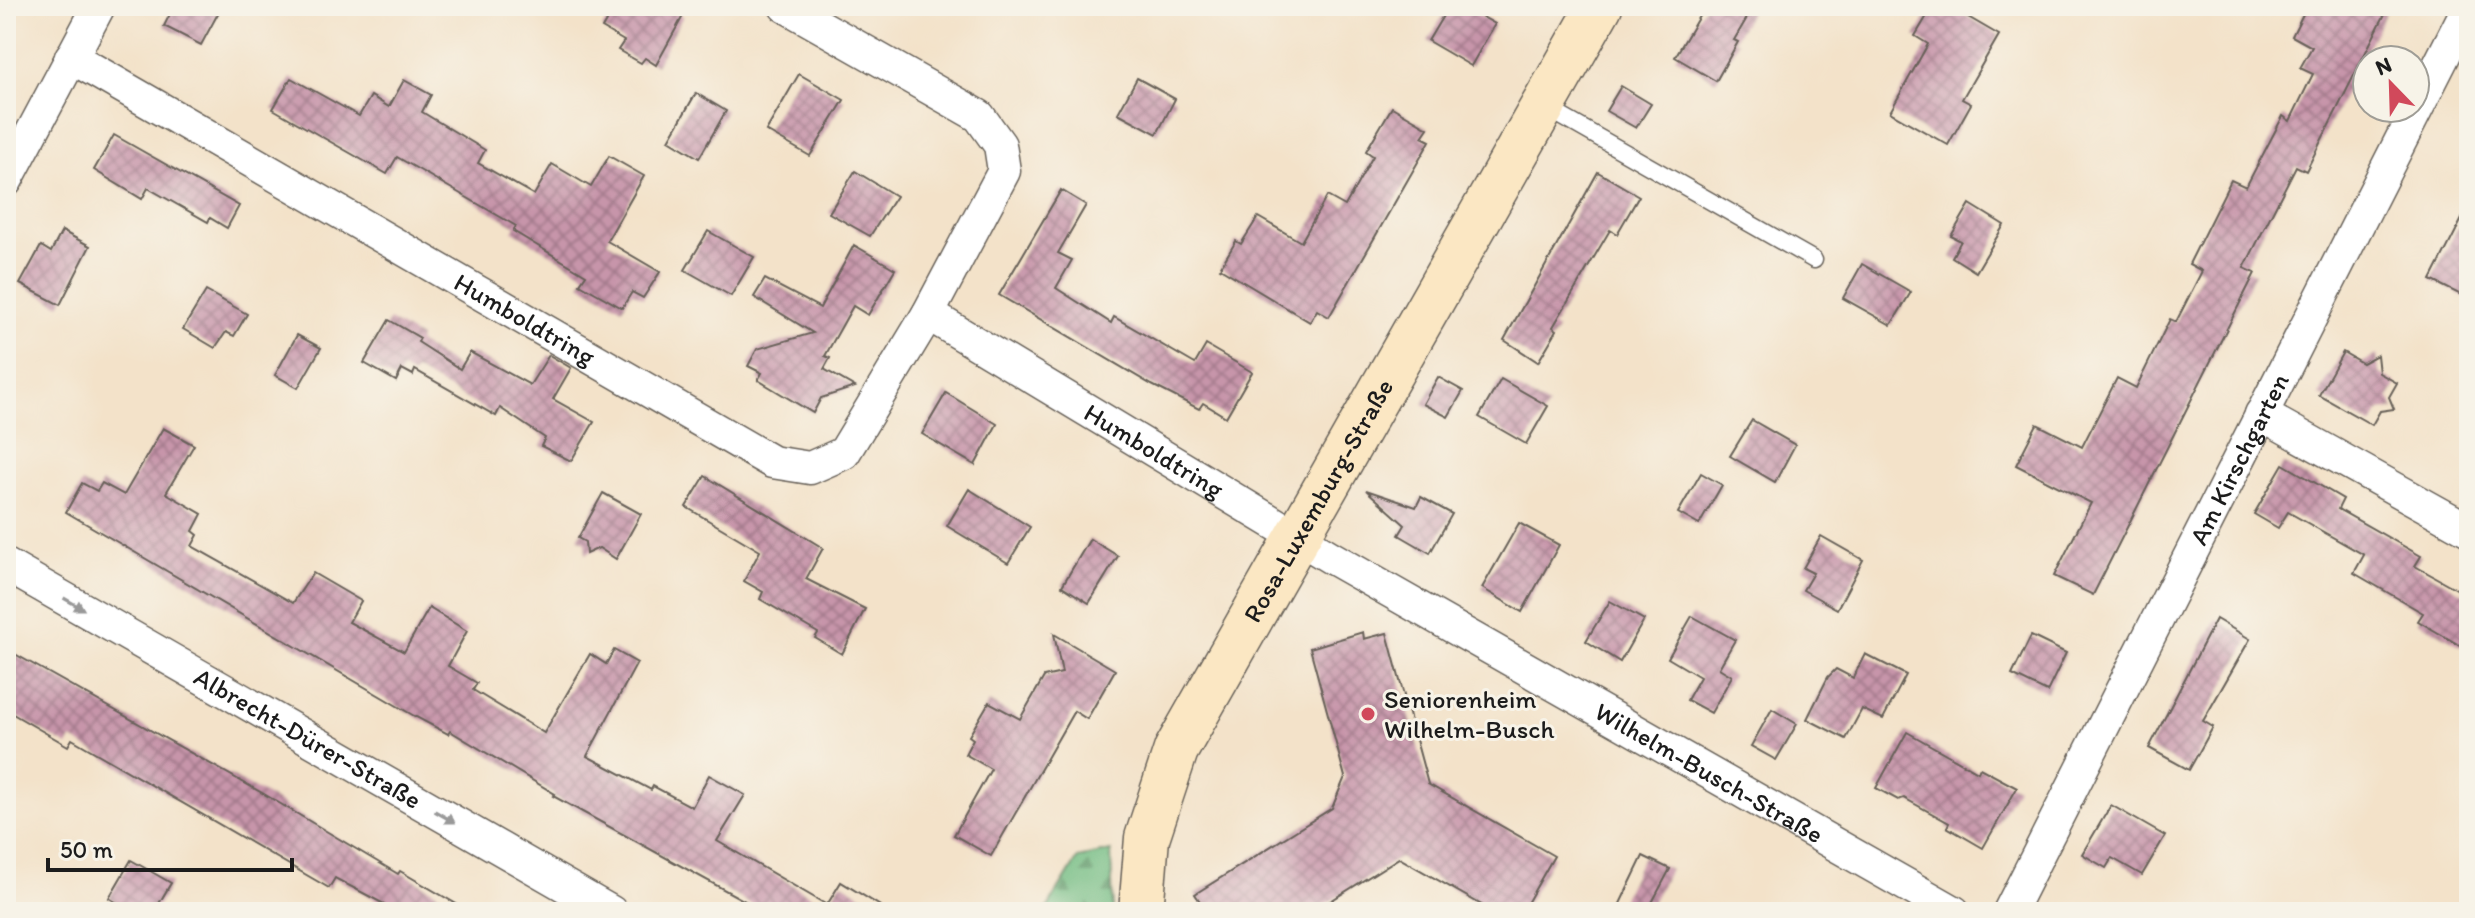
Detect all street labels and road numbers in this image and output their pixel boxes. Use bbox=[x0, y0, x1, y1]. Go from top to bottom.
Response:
street label: Humboldtring bbox=[449, 266, 602, 373]
street label: Am Kirschgarten bbox=[2182, 368, 2296, 550]
street label: Rosa-Luxemburg-Straße bbox=[1236, 373, 1400, 628]
street label: Humboldtring bbox=[1078, 396, 1230, 505]
street label: Albrecht-Dürer-Straße bbox=[189, 660, 427, 816]
street label: Wilhelm-Busch-Straße bbox=[1589, 695, 1829, 850]

